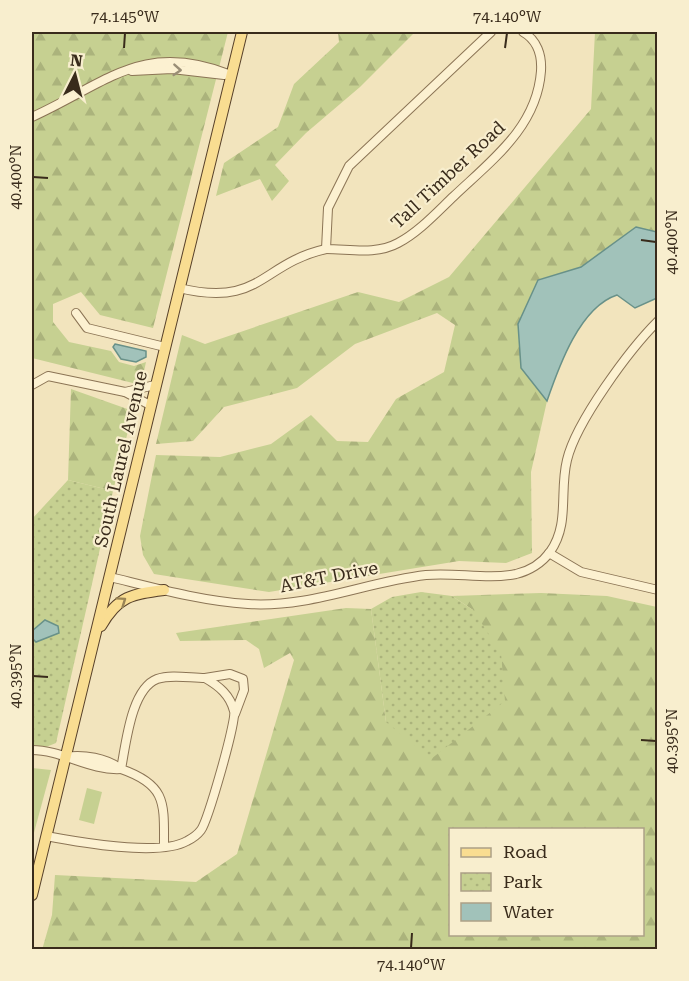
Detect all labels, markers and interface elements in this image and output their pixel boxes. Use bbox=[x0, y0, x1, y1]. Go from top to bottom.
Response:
text: 74.145°W bbox=[91, 8, 160, 26]
text: 74.140°W bbox=[473, 8, 542, 26]
north arrow bbox=[45, 45, 105, 105]
text: N bbox=[69, 50, 84, 71]
one-way arrow bbox=[173, 64, 182, 77]
street label: Tall Timber Road bbox=[386, 116, 509, 233]
text: 40.400°N bbox=[7, 144, 25, 210]
text: 40.400°N bbox=[663, 209, 681, 275]
street label: South Laurel Avenue bbox=[90, 369, 151, 549]
street label: AT&T Drive bbox=[278, 557, 380, 596]
one-way arrow bbox=[115, 597, 126, 608]
text: 40.395°N bbox=[7, 643, 25, 709]
text: 40.395°N bbox=[663, 708, 681, 774]
legend bbox=[449, 828, 644, 936]
text: Road bbox=[503, 841, 548, 862]
text: Park bbox=[503, 871, 543, 892]
text: Water bbox=[503, 901, 554, 922]
text: 74.140°W bbox=[377, 956, 446, 974]

